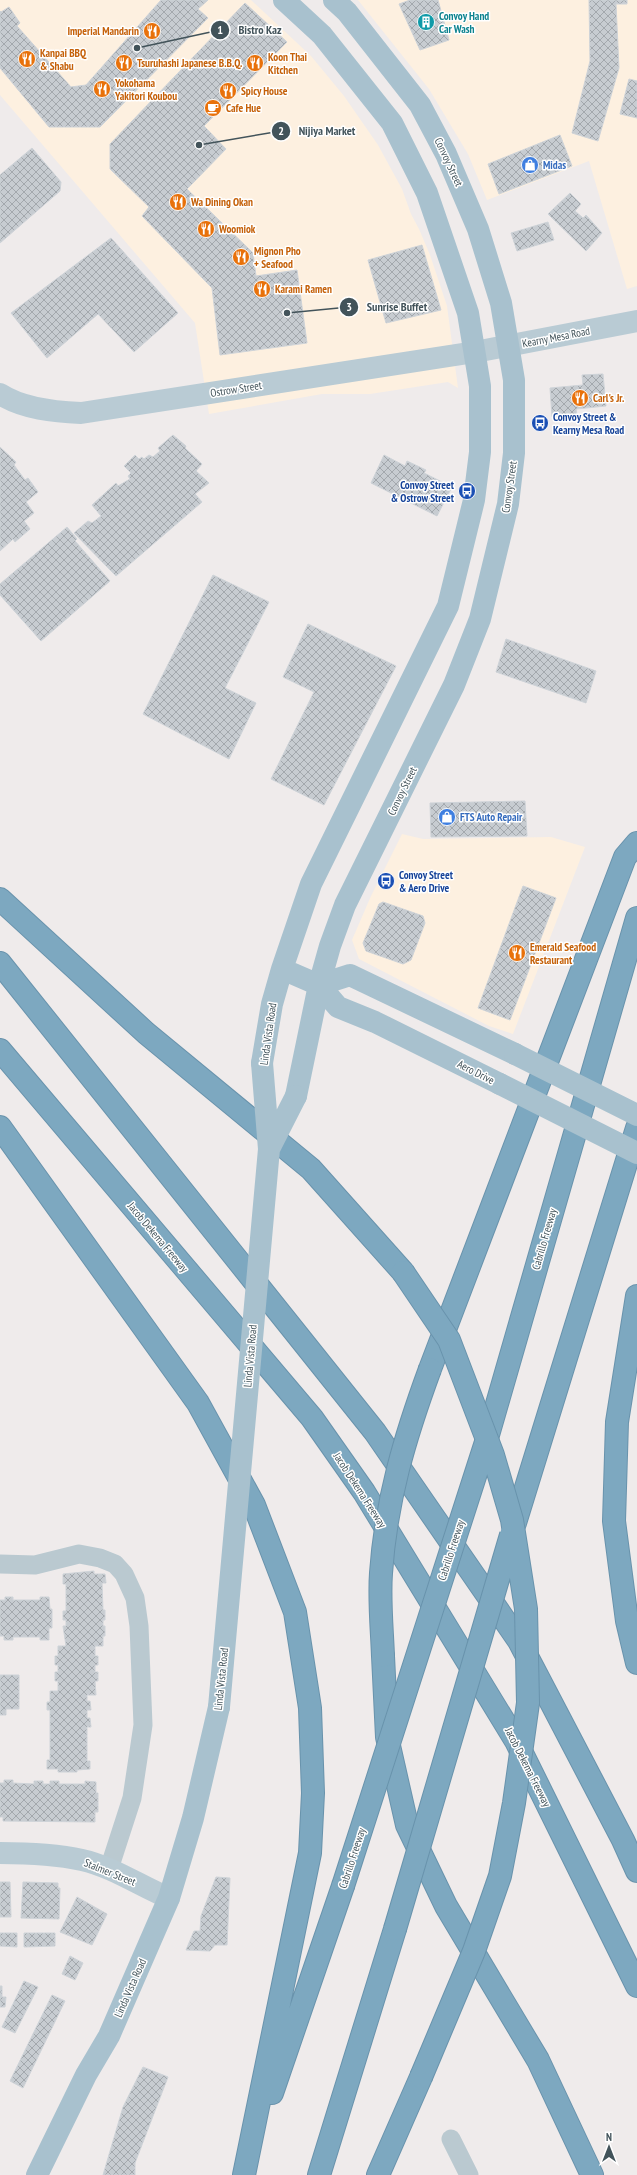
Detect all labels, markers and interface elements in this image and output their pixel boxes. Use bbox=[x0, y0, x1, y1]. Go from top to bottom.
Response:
place label: Convoy Hand Car Wash bbox=[439, 9, 489, 36]
building icon: Convoy Hand Car Wash bbox=[416, 12, 436, 32]
callout: Bistro Kaz bbox=[210, 18, 289, 42]
restaurant icon: Imperial Mandarin bbox=[142, 21, 162, 41]
text: 1 bbox=[217, 22, 223, 37]
text: Bistro Kaz bbox=[238, 22, 282, 37]
place label: Imperial Mandarin bbox=[67, 24, 139, 38]
place label: Kanpai BBQ & Shabu bbox=[40, 46, 87, 73]
restaurant icon: Kanpai BBQ & Shabu bbox=[17, 49, 37, 69]
place label: Koon Thai Kitchen bbox=[268, 50, 308, 77]
restaurant icon: Tsuruhashi Japanese B.B.Q. bbox=[114, 53, 134, 73]
restaurant icon: Koon Thai Kitchen bbox=[245, 53, 265, 73]
place label: Tsuruhashi Japanese B.B.Q. bbox=[137, 56, 242, 70]
place label: Yokohama Yakitori Koubou bbox=[114, 76, 177, 103]
restaurant icon: Yokohama Yakitori Koubou bbox=[92, 79, 112, 99]
restaurant icon: Spicy House bbox=[218, 81, 238, 101]
place label: Spicy House bbox=[241, 84, 288, 98]
cafe icon: Cafe Hue bbox=[203, 98, 223, 118]
place label: Cafe Hue bbox=[226, 101, 261, 115]
callout: Nijiya Market bbox=[271, 119, 364, 143]
text: 2 bbox=[278, 123, 284, 138]
text: Nijiya Market bbox=[299, 123, 356, 138]
street label: Convoy Street bbox=[432, 135, 466, 189]
shop icon: Midas bbox=[520, 155, 540, 175]
place label: Midas bbox=[543, 158, 566, 172]
restaurant icon: Wa Dining Okan bbox=[168, 192, 188, 212]
place label: Wa Dining Okan bbox=[190, 195, 253, 209]
restaurant icon: Woomiok bbox=[196, 219, 216, 239]
place label: Woomiok bbox=[218, 222, 256, 236]
place label: Mignon Pho + Seafood bbox=[254, 244, 301, 271]
restaurant icon: Mignon Pho + Seafood bbox=[231, 247, 251, 267]
restaurant icon: Karami Ramen bbox=[252, 279, 272, 299]
place label: Karami Ramen bbox=[275, 282, 332, 296]
callout: Sunrise Buffet bbox=[339, 295, 435, 319]
text: 3 bbox=[346, 299, 352, 314]
text: Sunrise Buffet bbox=[367, 299, 428, 314]
street label: Kearny Mesa Road bbox=[521, 324, 591, 350]
street label: Ostrow Street bbox=[209, 378, 263, 400]
restaurant icon: Carl's Jr. bbox=[570, 388, 590, 408]
place label: Carl's Jr. bbox=[593, 391, 624, 405]
place label: Convoy Street & Kearny Mesa Road bbox=[553, 410, 624, 437]
bus stop icon: Convoy Street & Kearny Mesa Road bbox=[530, 413, 550, 433]
street label: Convoy Street bbox=[498, 460, 520, 514]
place label: Convoy Street & Ostrow Street bbox=[391, 478, 455, 505]
bus stop icon: Convoy Street & Ostrow Street bbox=[457, 481, 477, 501]
street label: Convoy Street bbox=[384, 764, 420, 818]
shop icon: FTS Auto Repair bbox=[437, 807, 457, 827]
place label: FTS Auto Repair bbox=[460, 810, 523, 824]
place label: Convoy Street & Aero Drive bbox=[399, 868, 454, 895]
bus stop icon: Convoy Street & Aero Drive bbox=[376, 871, 396, 891]
place label: Emerald Seafood Restaurant bbox=[530, 940, 596, 967]
restaurant icon: Emerald Seafood Restaurant bbox=[507, 943, 527, 963]
street label: Linda Vista Road bbox=[257, 1002, 279, 1066]
street label: Aero Drive bbox=[455, 1057, 497, 1087]
street label: Jacob Dekema Freeway bbox=[124, 1198, 192, 1275]
street label: Cabrillo Freeway bbox=[529, 1206, 560, 1271]
street label: Linda Vista Road bbox=[240, 1324, 260, 1388]
street label: Jacob Dekema Freeway bbox=[330, 1449, 390, 1531]
street label: Cabrillo Freeway bbox=[435, 1517, 468, 1582]
street label: Linda Vista Road bbox=[211, 1647, 231, 1711]
street label: Jacob Dekema Freeway bbox=[502, 1724, 554, 1810]
street label: Cabrillo Freeway bbox=[336, 1825, 369, 1890]
street label: Stalmer Street bbox=[82, 1855, 138, 1889]
street label: Linda Vista Road bbox=[111, 1956, 149, 2020]
north arrow bbox=[589, 2127, 629, 2167]
text: N bbox=[606, 2130, 612, 2144]

